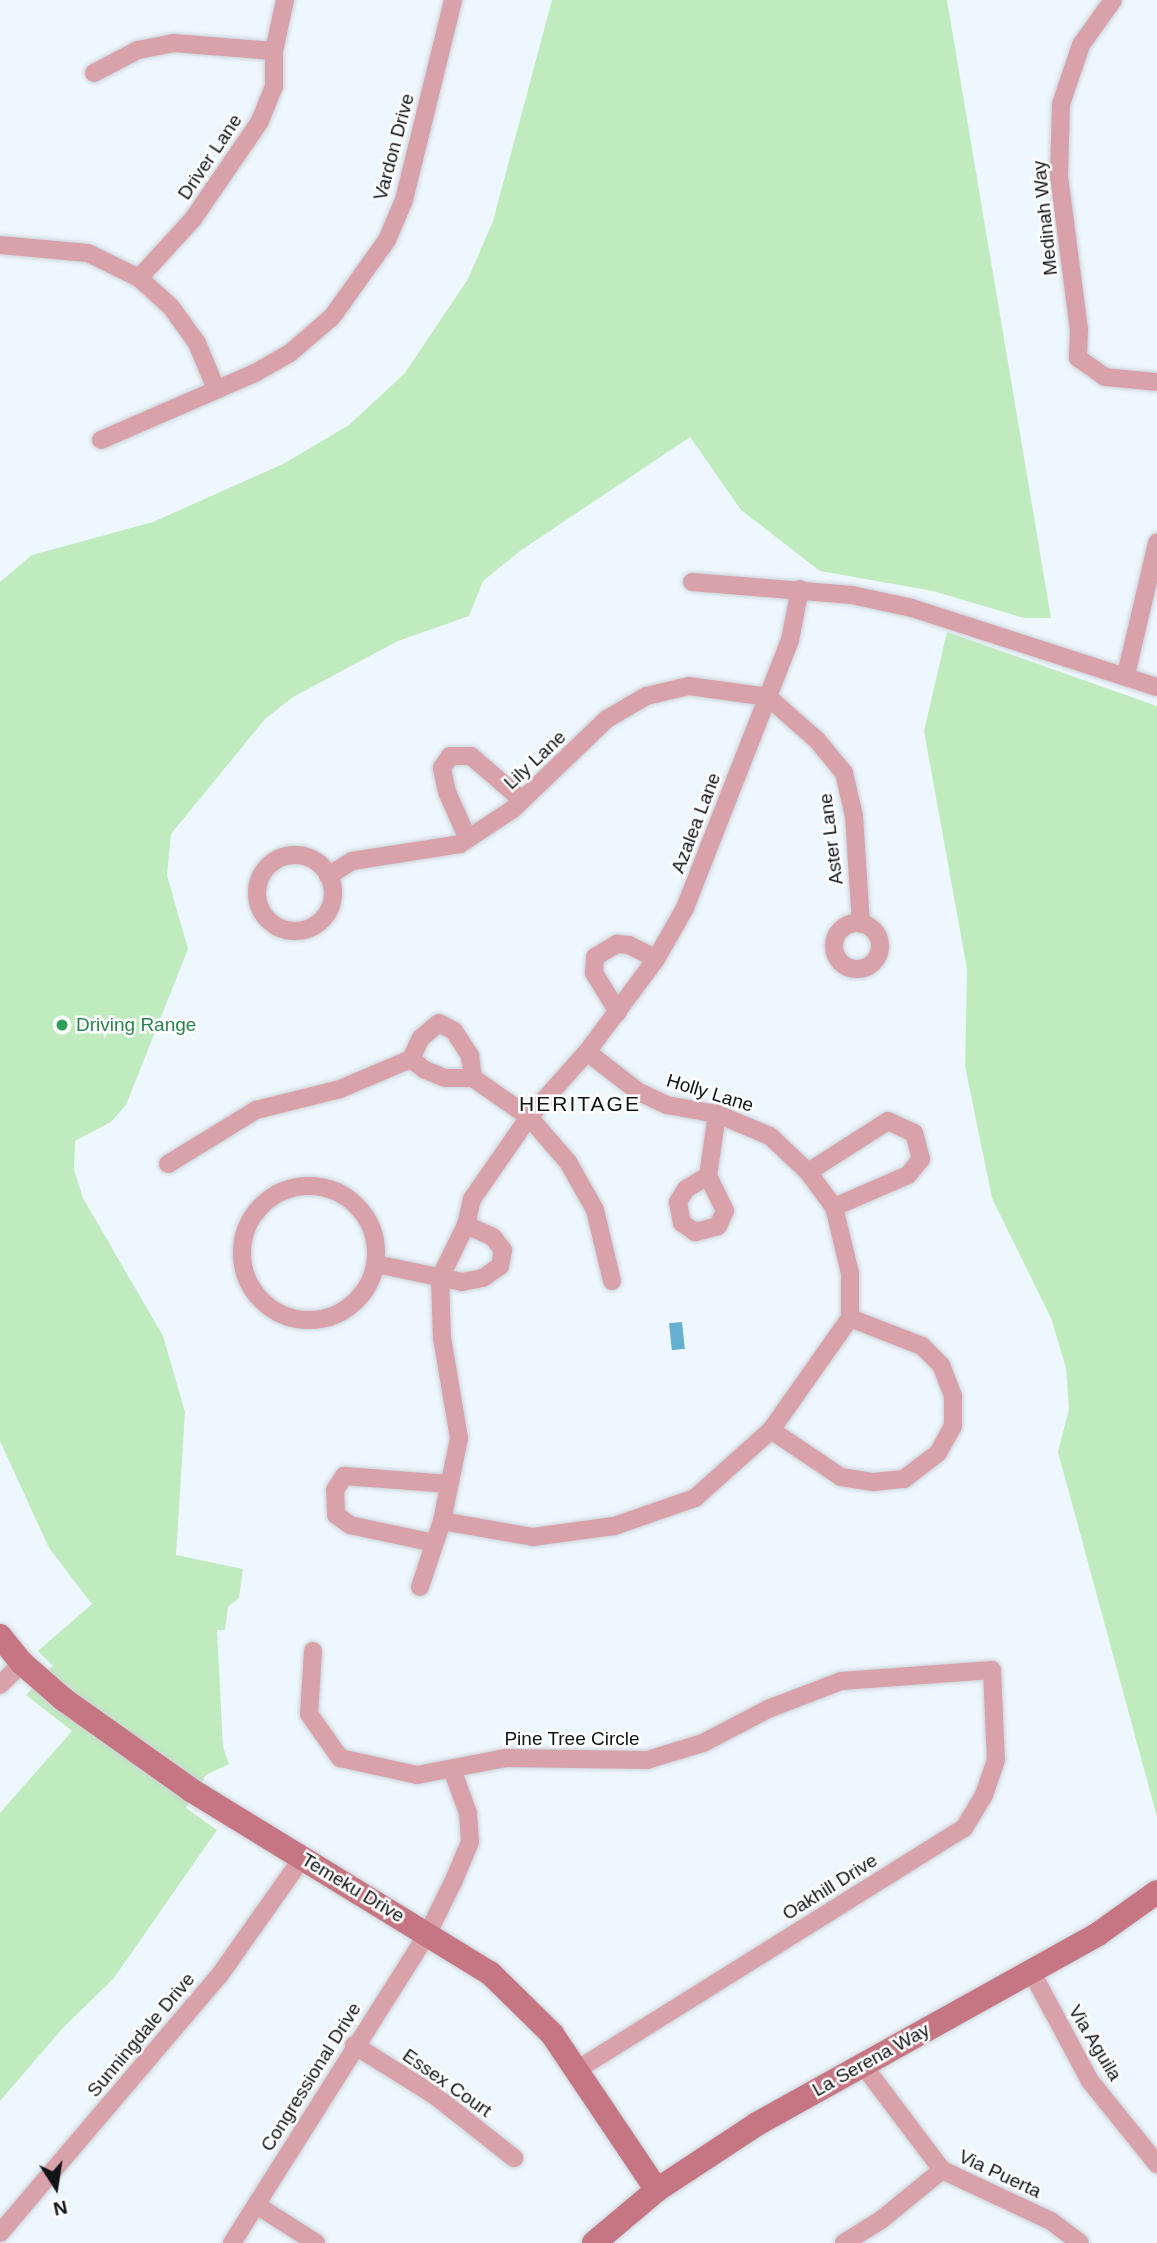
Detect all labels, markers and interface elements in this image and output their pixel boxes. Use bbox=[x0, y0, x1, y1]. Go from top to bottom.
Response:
street label: Vardon Drive bbox=[369, 91, 419, 203]
street label: Driver Lane bbox=[173, 110, 247, 204]
street label: Medinah Way bbox=[1028, 159, 1062, 277]
street label: Lily Lane bbox=[499, 726, 571, 794]
street label: Azalea Lane bbox=[666, 770, 726, 876]
street label: Aster Lane bbox=[814, 792, 848, 886]
place label: Driving Range bbox=[76, 1014, 196, 1036]
marker: Driving Range bbox=[54, 1017, 70, 1033]
street label: Holly Lane bbox=[664, 1069, 756, 1117]
district label: HERITAGE bbox=[520, 1091, 640, 1117]
street label: Pine Tree Circle bbox=[504, 1728, 640, 1750]
street label: Temeku Drive bbox=[297, 1848, 409, 1928]
street label: Oakhill Drive bbox=[778, 1849, 882, 1925]
street label: Sunningdale Drive bbox=[82, 1968, 200, 2102]
street label: Congressional Drive bbox=[256, 1998, 366, 2156]
street label: Via Aguila bbox=[1063, 2001, 1127, 2085]
street label: La Serena Way bbox=[809, 2018, 933, 2102]
street label: Essex Court bbox=[398, 2044, 496, 2122]
street label: Via Puerta bbox=[955, 2145, 1045, 2203]
north arrow bbox=[21, 2152, 91, 2222]
text: N bbox=[52, 2196, 69, 2220]

